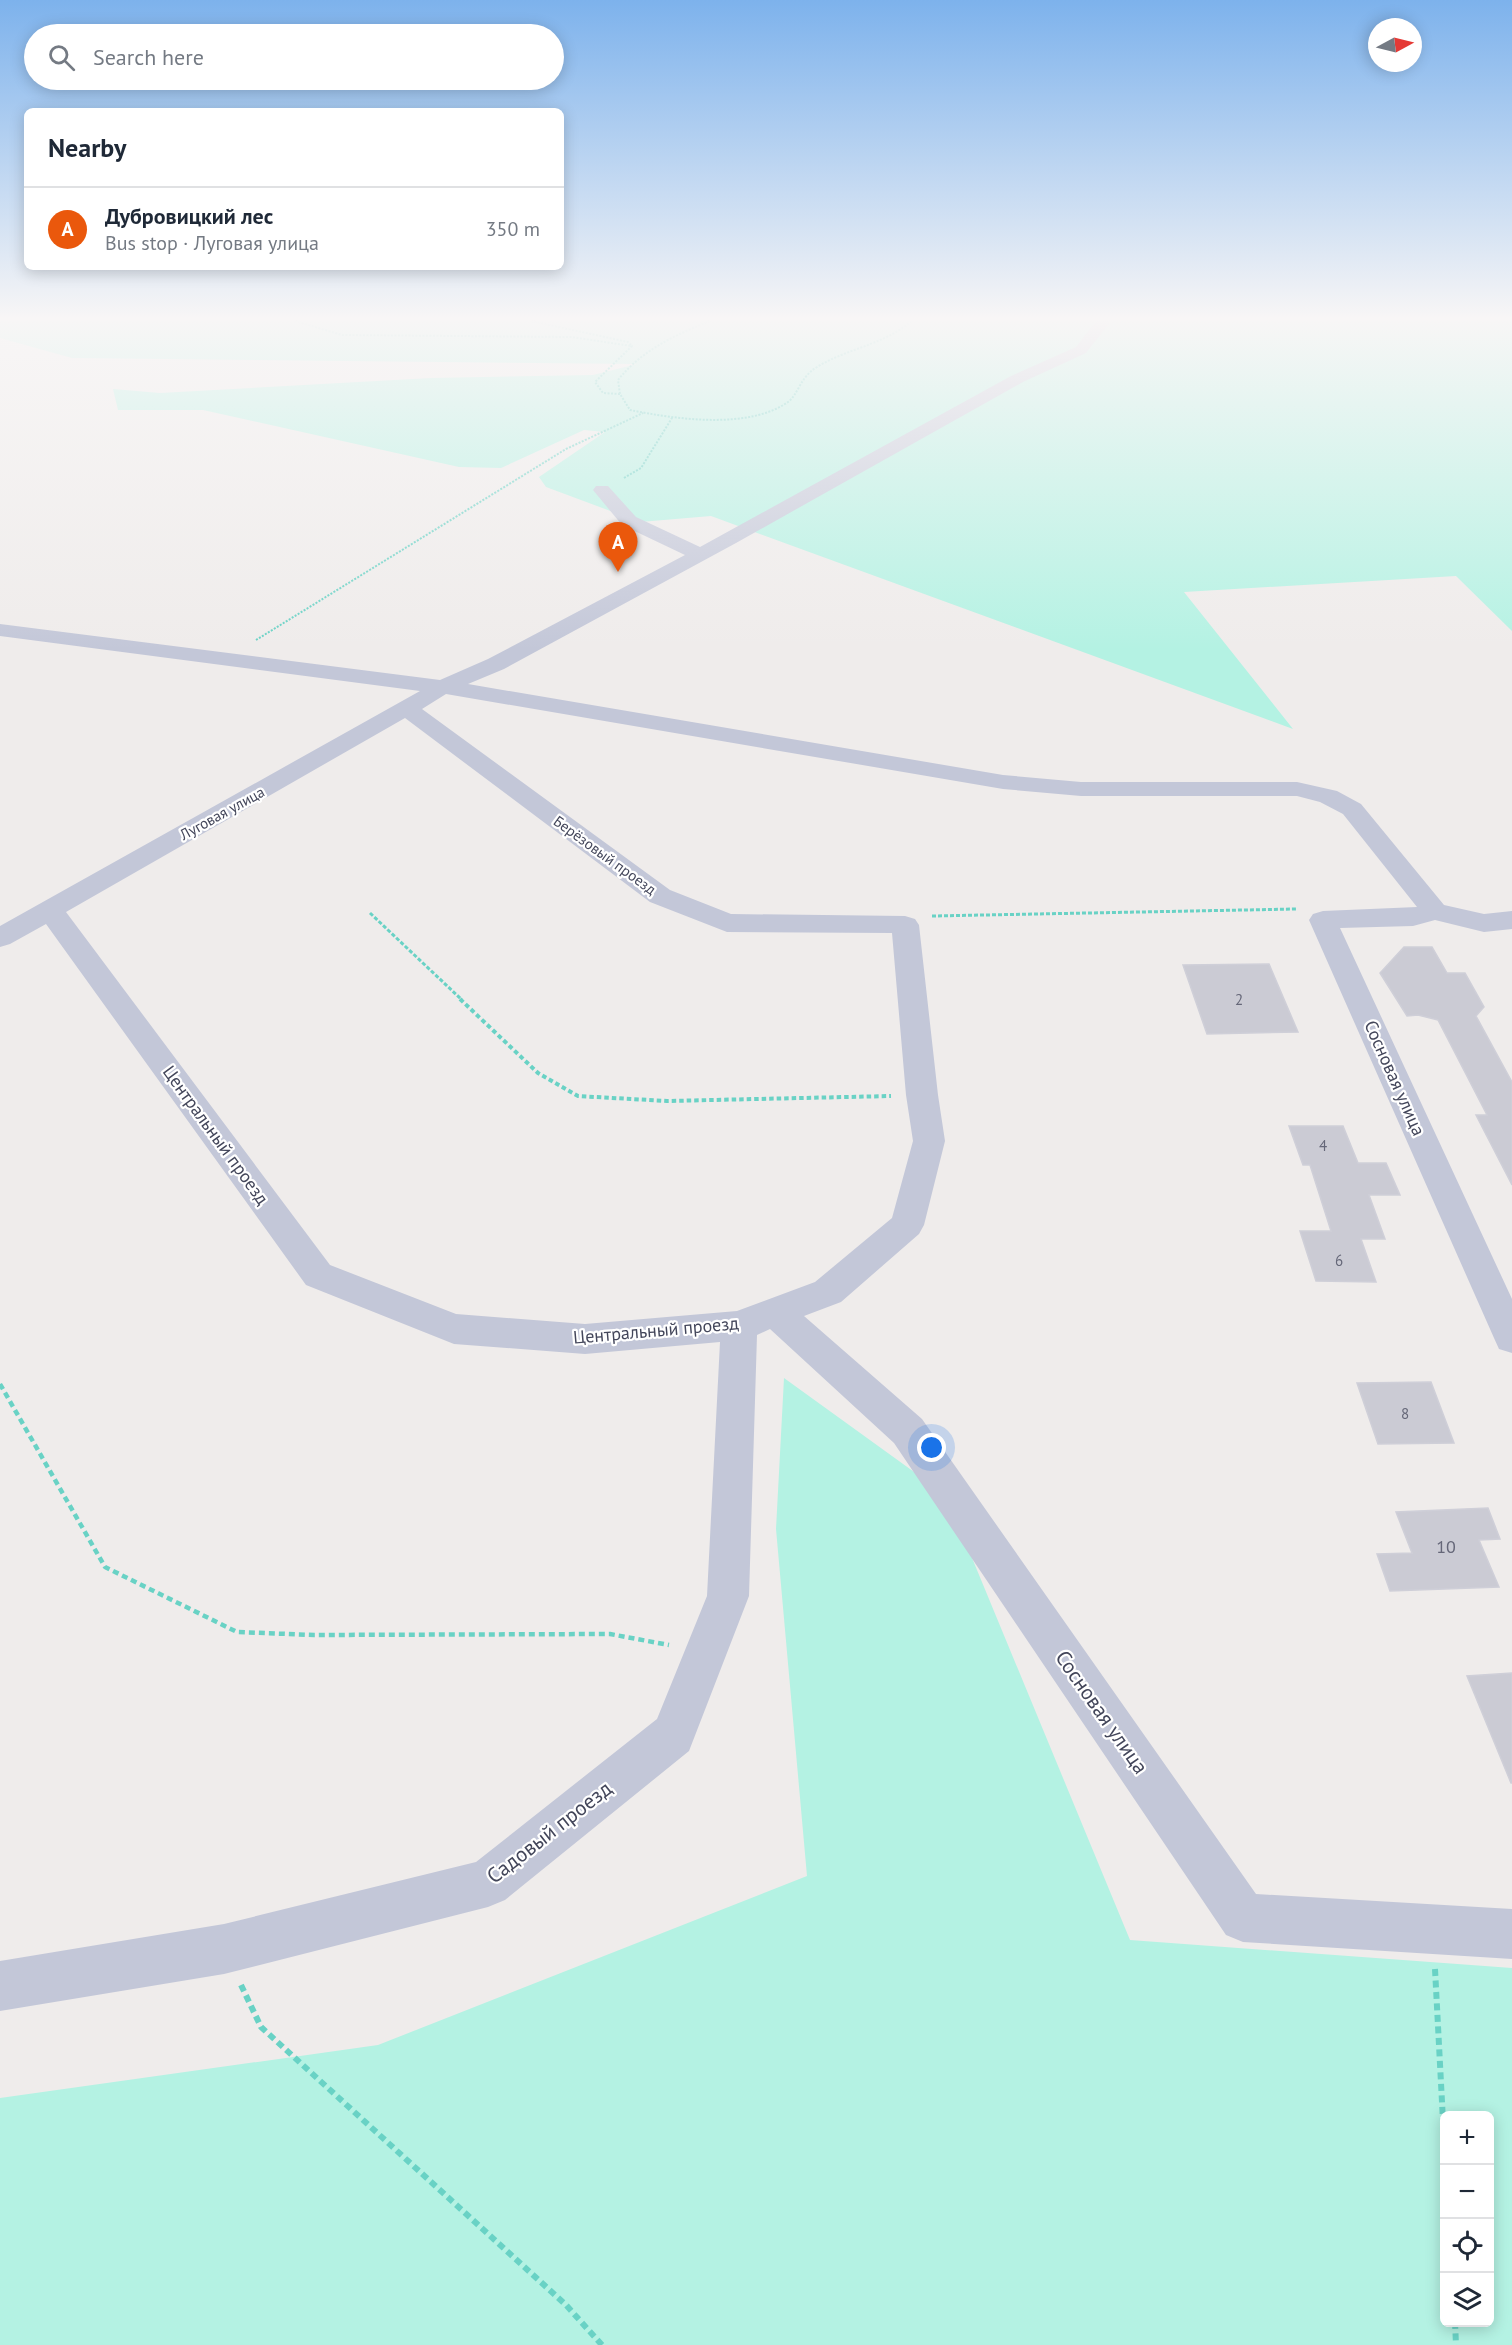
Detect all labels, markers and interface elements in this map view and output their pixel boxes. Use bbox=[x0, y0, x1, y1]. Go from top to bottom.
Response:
north arrow bbox=[1368, 18, 1422, 72]
search box bbox=[24, 24, 564, 90]
icon: search bbox=[45, 41, 78, 74]
text: Search here bbox=[93, 43, 204, 71]
text: Nearby bbox=[48, 131, 126, 164]
text: Дубровицкий лес bbox=[105, 202, 273, 230]
text: A bbox=[61, 216, 74, 242]
text: 350 m bbox=[486, 216, 540, 242]
text: Bus stop · Луговая улица bbox=[105, 230, 319, 256]
pin: A bbox=[598, 522, 638, 572]
street label: Луговая улица bbox=[175, 782, 268, 845]
street label: Берёзовый проезд bbox=[550, 811, 660, 899]
house number: 2 bbox=[1235, 990, 1243, 1009]
street label: Сосновая улица bbox=[1359, 1017, 1431, 1139]
street label: Центральный проезд bbox=[158, 1061, 274, 1209]
house number: 4 bbox=[1319, 1136, 1327, 1155]
house number: 6 bbox=[1335, 1251, 1343, 1270]
street label: Центральный проезд bbox=[572, 1311, 740, 1349]
house number: 8 bbox=[1401, 1404, 1409, 1423]
your location bbox=[917, 1433, 946, 1462]
house number: 10 bbox=[1436, 1535, 1456, 1558]
street label: Сосновая улица bbox=[1049, 1645, 1155, 1779]
street label: Садовый проезд bbox=[481, 1775, 617, 1889]
map controls bbox=[1440, 2111, 1494, 2327]
button: + bbox=[1440, 2111, 1494, 2165]
button: − bbox=[1440, 2165, 1494, 2219]
button: locate bbox=[1440, 2219, 1494, 2273]
button: layers bbox=[1440, 2273, 1494, 2327]

